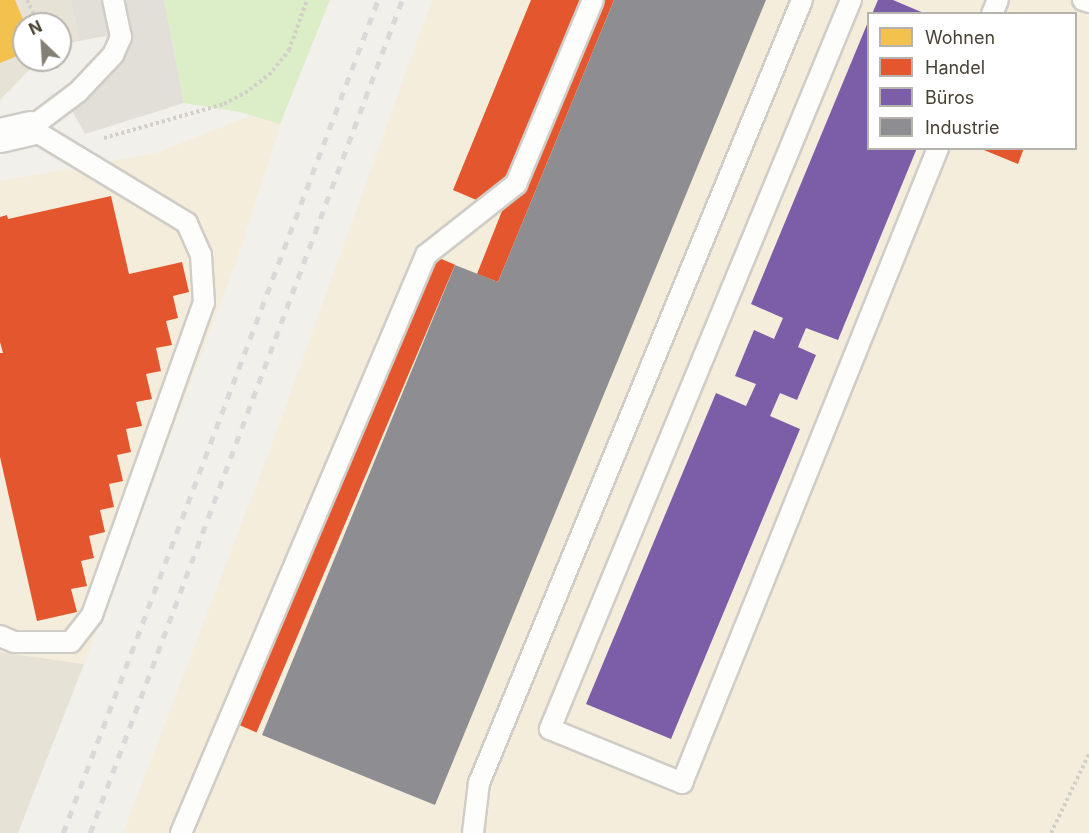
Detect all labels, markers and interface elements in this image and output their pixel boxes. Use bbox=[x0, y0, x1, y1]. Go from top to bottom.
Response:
north arrow bbox=[12, 12, 72, 72]
legend bbox=[867, 12, 1077, 150]
text: N bbox=[25, 16, 45, 39]
text: Wohnen bbox=[925, 27, 995, 48]
text: Handel bbox=[925, 57, 985, 78]
text: Büros bbox=[925, 87, 974, 108]
text: Industrie bbox=[925, 117, 999, 138]

